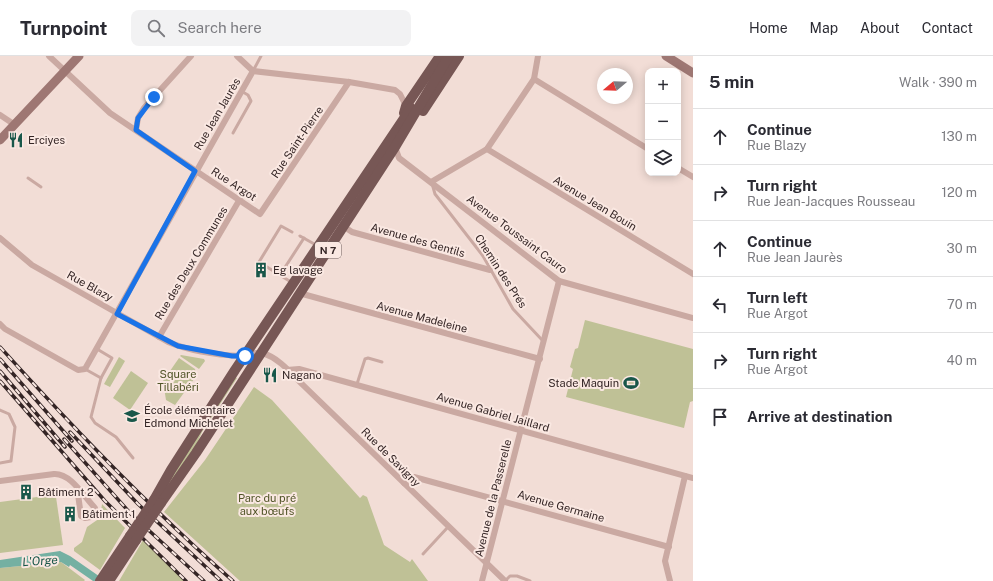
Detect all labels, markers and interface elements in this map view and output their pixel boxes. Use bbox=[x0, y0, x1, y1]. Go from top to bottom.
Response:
search box bbox=[131, 10, 411, 46]
text: Turnpoint bbox=[20, 17, 107, 39]
icon: search bbox=[145, 17, 167, 39]
text: Search here bbox=[177, 19, 262, 36]
text: Home bbox=[749, 20, 788, 36]
text: Map bbox=[810, 20, 838, 36]
text: About bbox=[860, 20, 900, 36]
text: Contact bbox=[922, 20, 973, 36]
north arrow bbox=[597, 68, 633, 104]
map controls bbox=[645, 68, 681, 176]
button: + bbox=[645, 68, 681, 104]
text: 5 min bbox=[709, 72, 754, 92]
text: Walk · 390 m bbox=[899, 75, 977, 90]
street label: Rue Jean Jaurès bbox=[192, 76, 243, 152]
route end bbox=[145, 88, 163, 106]
street label: Rue Saint-Pierre bbox=[269, 104, 325, 180]
button: − bbox=[645, 104, 681, 140]
text: Continue bbox=[747, 121, 812, 138]
icon: ahead bbox=[709, 126, 731, 148]
text: 130 m bbox=[941, 129, 977, 144]
restaurant icon: Erciyes bbox=[7, 131, 25, 149]
place label: Erciyes bbox=[28, 134, 65, 146]
text: Rue Blazy bbox=[747, 138, 807, 153]
button: layers bbox=[645, 140, 681, 176]
street label: Rue Argot bbox=[209, 165, 259, 203]
street label: Avenue Jean Bouin bbox=[551, 173, 639, 233]
text: Turn right bbox=[747, 177, 817, 194]
icon: right bbox=[709, 182, 731, 204]
text: 120 m bbox=[942, 185, 977, 200]
street label: Avenue Toussaint Cauro bbox=[465, 192, 569, 276]
text: Rue Jean-Jacques Rousseau bbox=[747, 194, 915, 209]
street label: Rue des Deux Communes bbox=[152, 204, 230, 322]
street label: Avenue des Gentils bbox=[370, 221, 467, 259]
street label: Chemin des Prés bbox=[473, 232, 529, 310]
text: Continue bbox=[747, 233, 812, 250]
icon: ahead bbox=[709, 238, 731, 260]
text: 30 m bbox=[947, 241, 977, 256]
road number: N 7 bbox=[315, 242, 341, 258]
text: Rue Jean Jaurès bbox=[747, 250, 843, 265]
building icon: Eg lavage bbox=[252, 261, 270, 279]
place label: Eg lavage bbox=[273, 264, 323, 276]
street label: Rue Blazy bbox=[65, 269, 115, 304]
text: Turn left bbox=[747, 289, 808, 306]
icon: left bbox=[709, 294, 731, 316]
text: 70 m bbox=[947, 297, 977, 312]
street label: Avenue Madeleine bbox=[375, 299, 469, 335]
text: Rue Argot bbox=[747, 306, 808, 321]
text: Turn right bbox=[747, 345, 817, 362]
route start bbox=[236, 347, 254, 365]
icon: right bbox=[709, 350, 731, 372]
text: 40 m bbox=[946, 353, 977, 368]
text: Rue Argot bbox=[747, 362, 808, 377]
restaurant icon: Nagano bbox=[261, 366, 279, 384]
park label: Square Tillabéri bbox=[157, 368, 199, 393]
place label: Nagano bbox=[282, 369, 322, 381]
sports icon: Stade Maquin bbox=[622, 374, 640, 392]
place label: Stade Maquin bbox=[548, 377, 619, 389]
street label: Avenue Gabriel Jaillard bbox=[435, 390, 551, 434]
place label: École élémentaire Edmond Michelet bbox=[144, 403, 236, 429]
icon: arrive bbox=[709, 406, 731, 428]
school or university icon: École élémentaire Edmond Michelet bbox=[123, 407, 141, 425]
text: Arrive at destination bbox=[747, 408, 892, 425]
street label: Rue de Savigny bbox=[359, 425, 423, 489]
street label: Avenue de la Passerelle bbox=[473, 438, 513, 558]
building icon: Bâtiment 2 bbox=[17, 483, 35, 501]
place label: Bâtiment 2 bbox=[38, 486, 94, 498]
street label: Avenue Germaine bbox=[516, 488, 606, 524]
park label: Parc du pré aux bœufs bbox=[238, 492, 296, 517]
building icon: Bâtiment 1 bbox=[61, 505, 79, 523]
place label: Bâtiment 1 bbox=[82, 508, 136, 520]
water label: L'Orge bbox=[22, 553, 59, 569]

